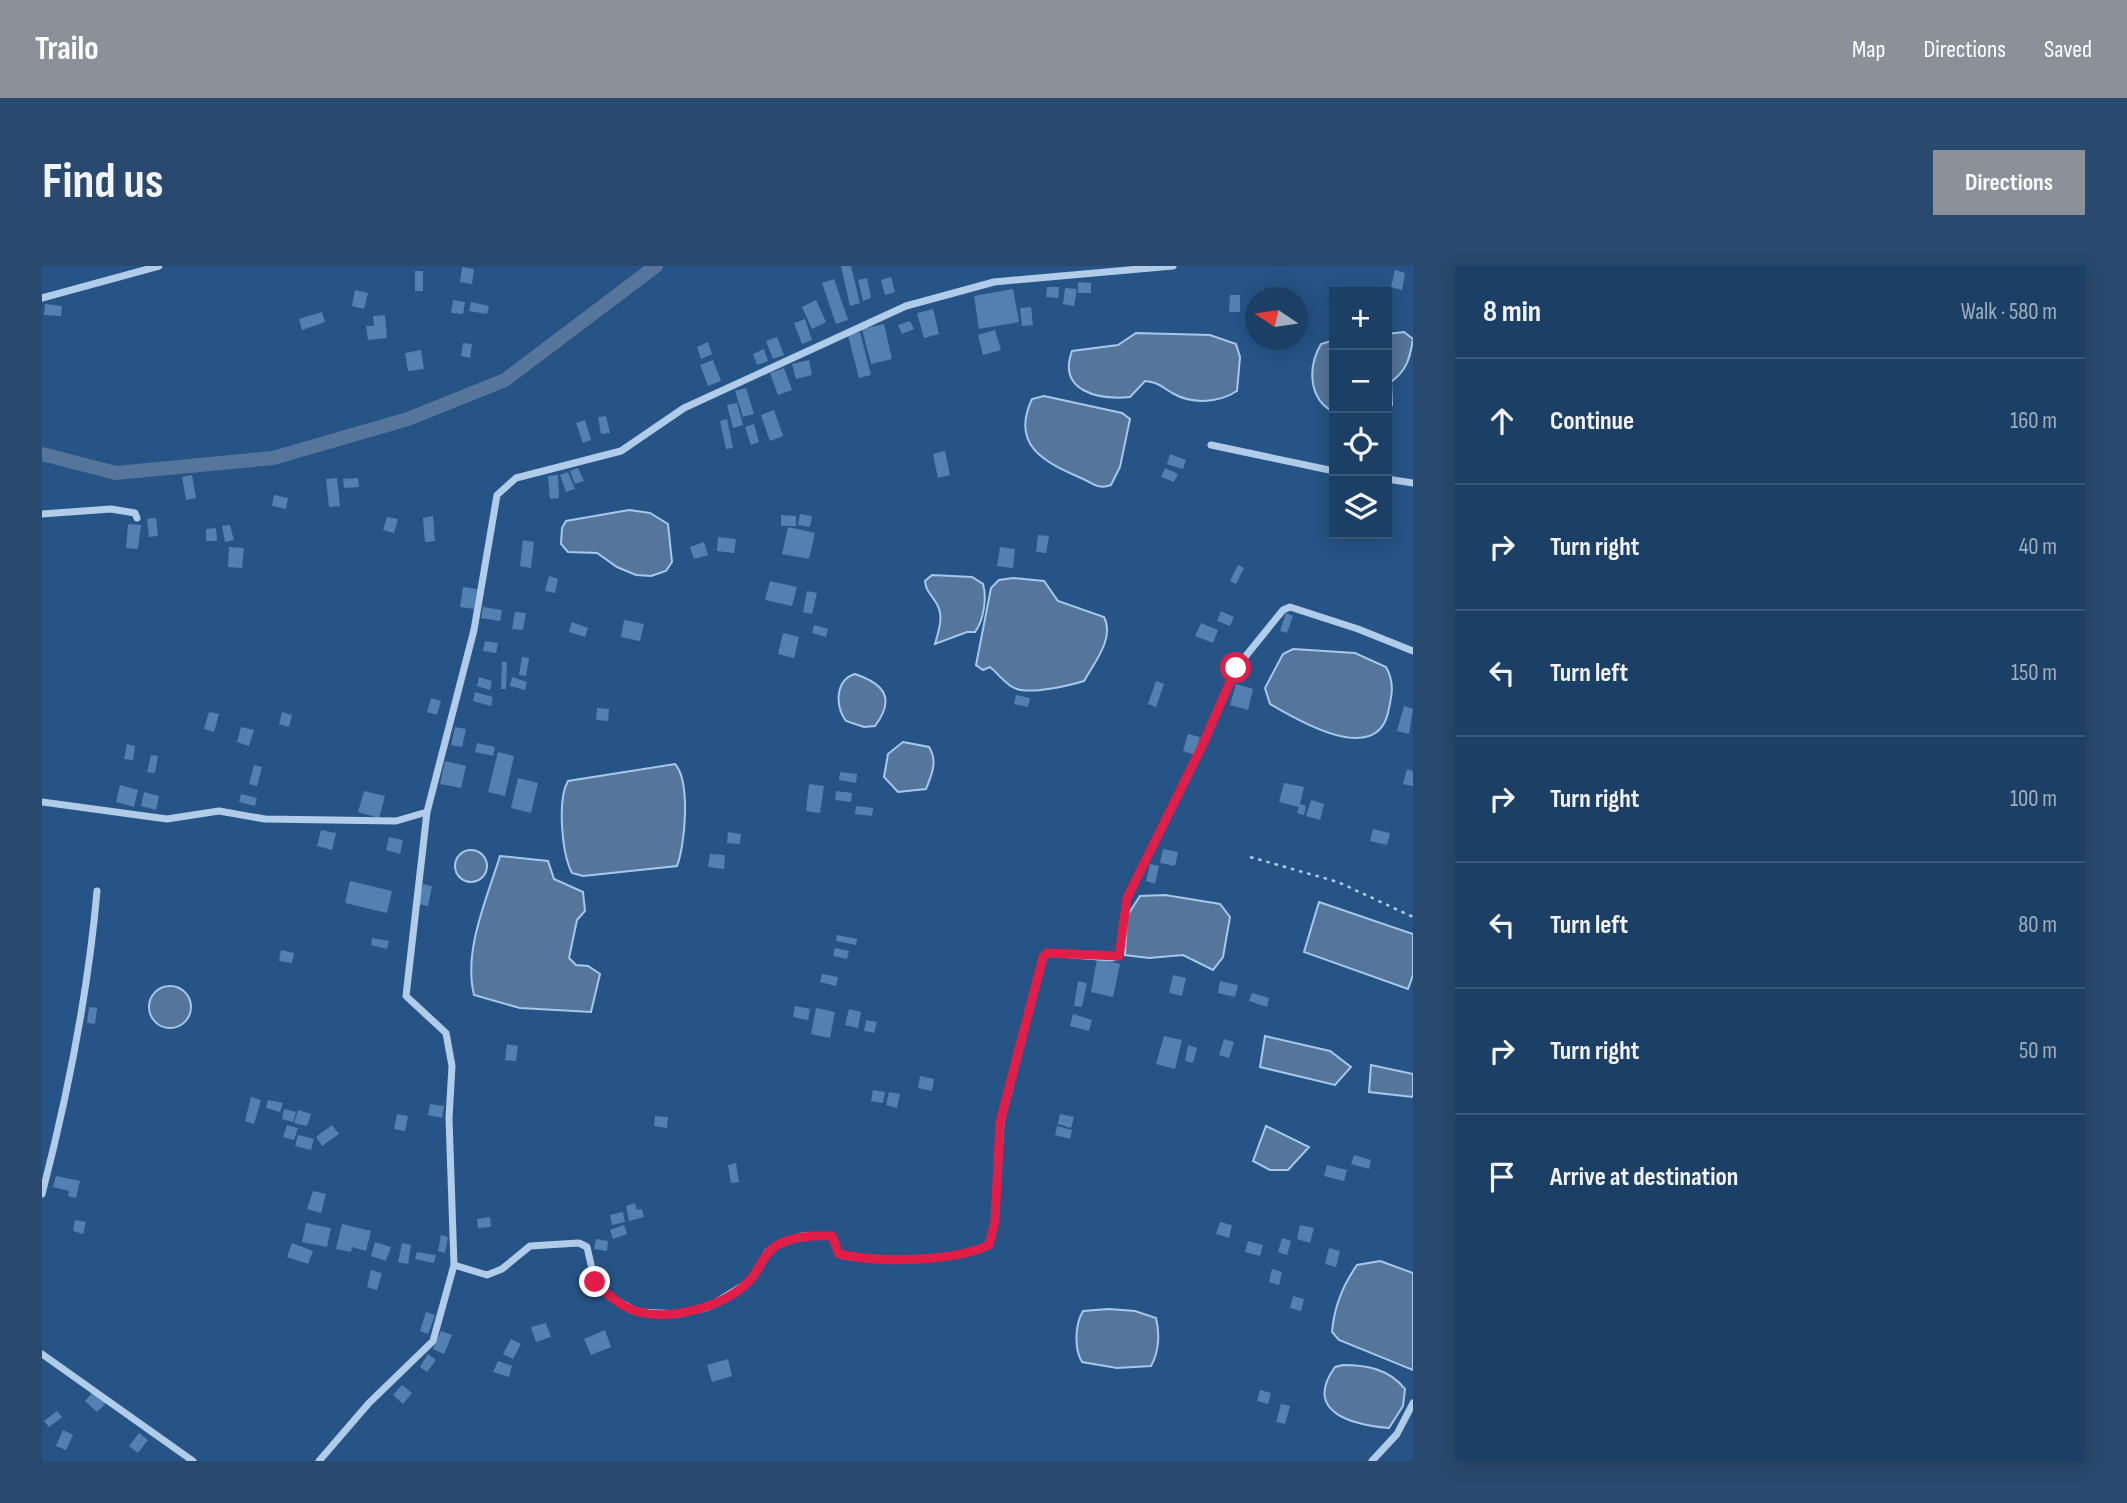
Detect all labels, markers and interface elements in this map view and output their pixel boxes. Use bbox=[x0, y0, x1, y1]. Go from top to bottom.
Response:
text: Trailo bbox=[35, 29, 99, 69]
text: Map bbox=[1852, 35, 1885, 64]
text: Directions bbox=[1923, 35, 2006, 64]
text: Saved bbox=[2044, 35, 2092, 64]
button: Directions bbox=[1933, 150, 2085, 215]
text: Find us bbox=[42, 153, 164, 212]
north arrow bbox=[1245, 287, 1308, 350]
map controls bbox=[1329, 287, 1392, 539]
button: + bbox=[1329, 287, 1392, 350]
text: 8 min bbox=[1483, 294, 1541, 330]
text: Walk · 580 m bbox=[1961, 298, 2057, 326]
button: − bbox=[1329, 350, 1392, 413]
icon: ahead bbox=[1483, 402, 1521, 440]
text: Continue bbox=[1550, 406, 1634, 437]
text: 160 m bbox=[2010, 407, 2057, 435]
button: locate bbox=[1329, 413, 1392, 476]
button: layers bbox=[1329, 476, 1392, 539]
icon: right bbox=[1483, 528, 1521, 566]
text: Turn right bbox=[1550, 532, 1639, 563]
text: 40 m bbox=[2019, 533, 2057, 561]
route start bbox=[1220, 652, 1251, 683]
icon: left bbox=[1483, 654, 1521, 692]
text: Turn left bbox=[1550, 658, 1628, 689]
text: 150 m bbox=[2011, 659, 2057, 687]
icon: right bbox=[1483, 780, 1521, 818]
text: Turn right bbox=[1550, 784, 1639, 815]
text: 100 m bbox=[2010, 785, 2057, 813]
icon: left bbox=[1483, 906, 1521, 944]
text: Turn left bbox=[1550, 910, 1628, 941]
text: 80 m bbox=[2018, 911, 2057, 939]
icon: right bbox=[1483, 1032, 1521, 1070]
text: Turn right bbox=[1550, 1036, 1639, 1067]
text: 50 m bbox=[2019, 1037, 2057, 1065]
icon: arrive bbox=[1483, 1158, 1521, 1196]
text: Arrive at destination bbox=[1550, 1162, 1738, 1193]
route end bbox=[579, 1266, 610, 1297]

